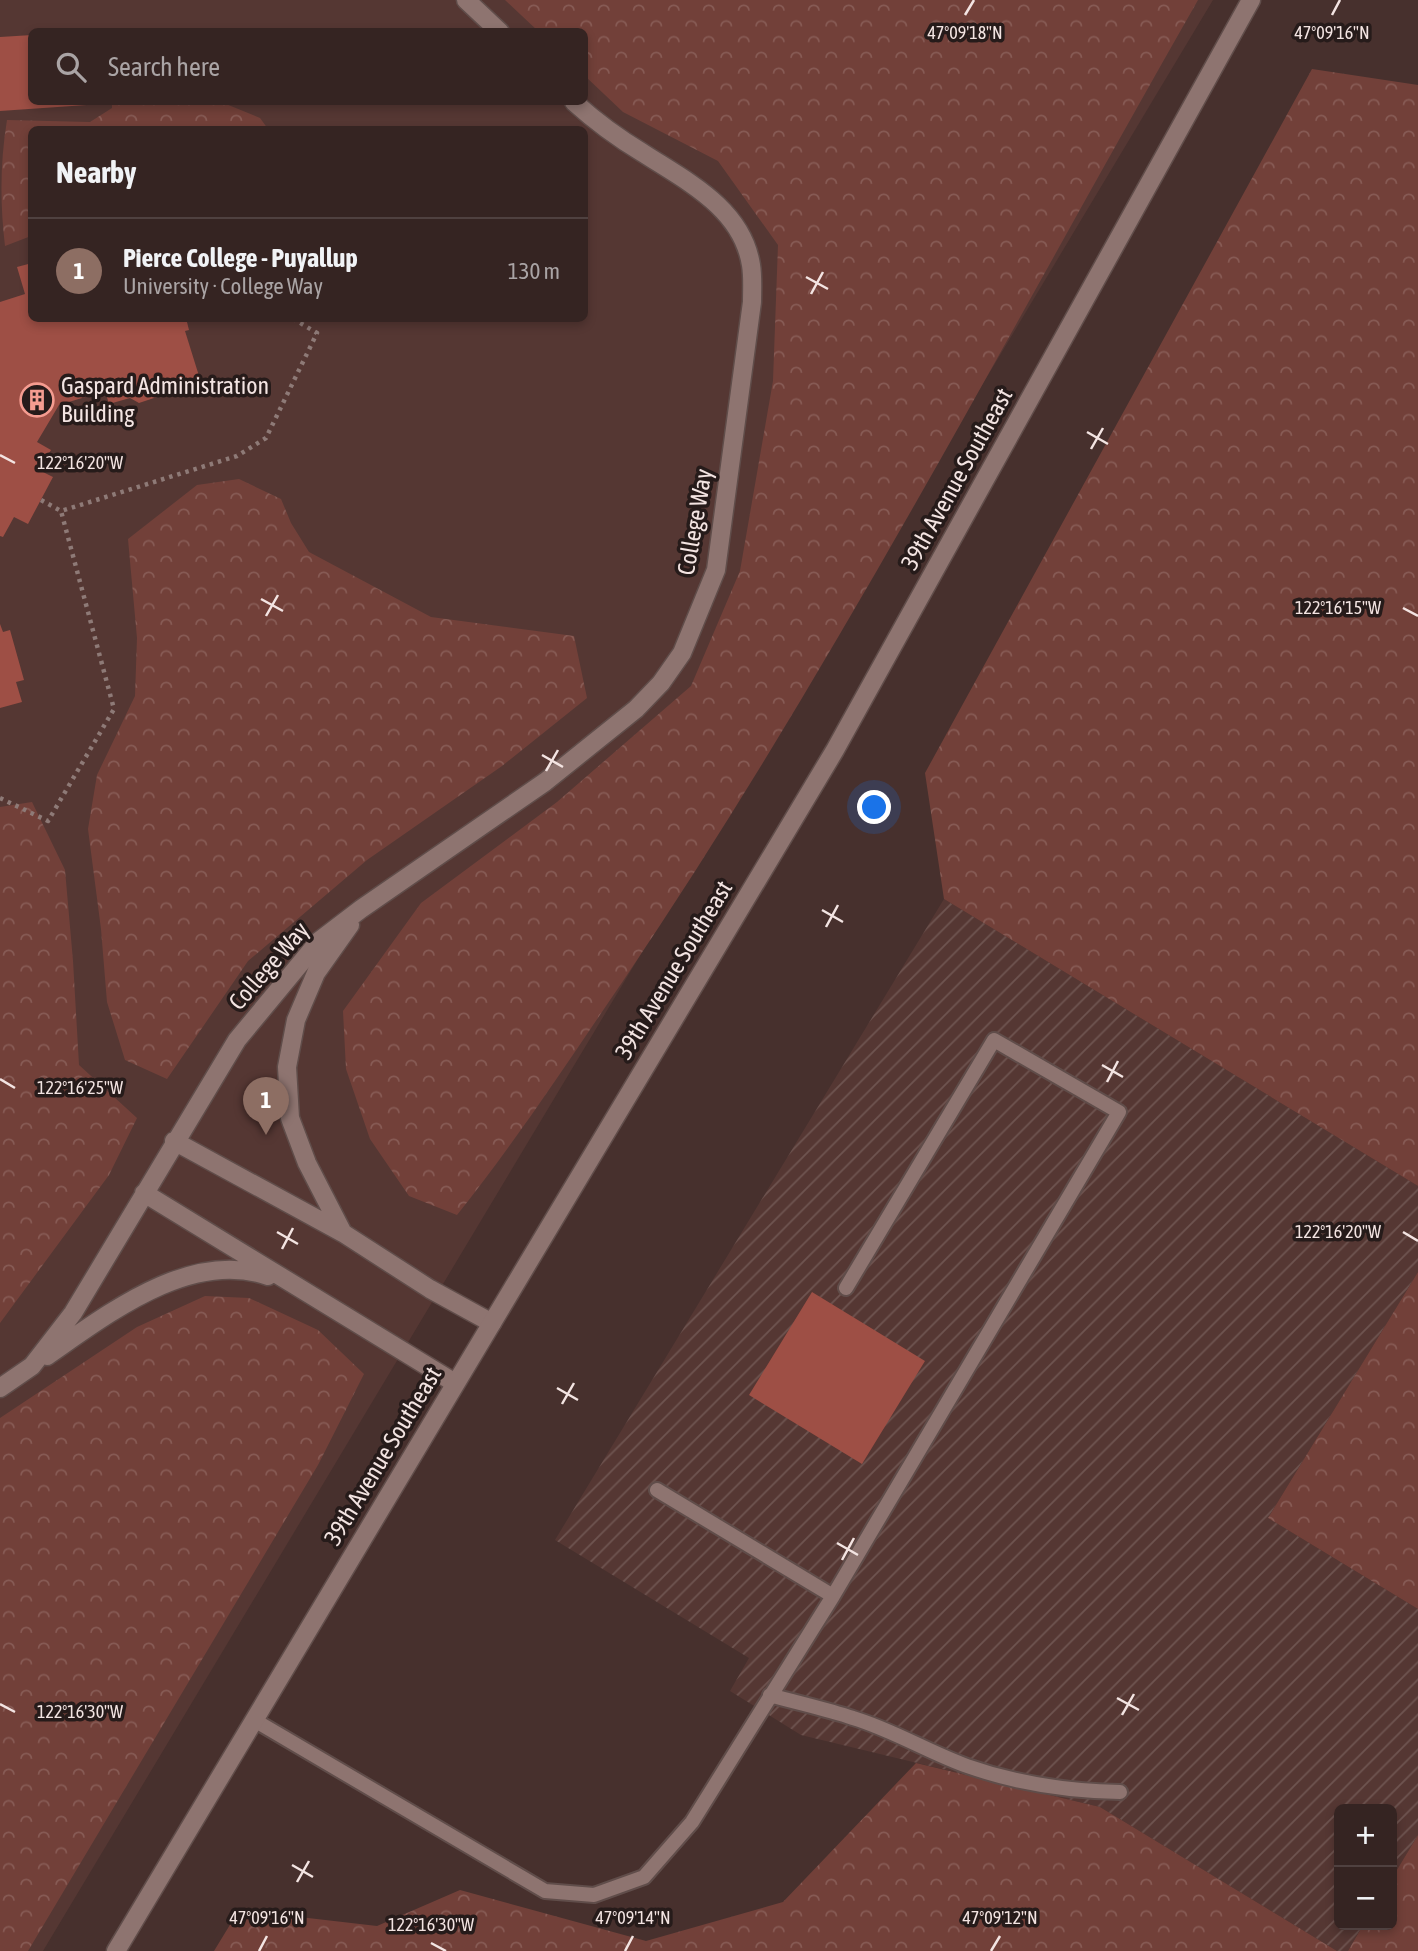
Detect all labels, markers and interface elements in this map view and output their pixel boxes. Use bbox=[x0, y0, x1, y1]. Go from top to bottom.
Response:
text: 47°09'18"N bbox=[927, 22, 1003, 43]
text: 47°09'16"N bbox=[1294, 22, 1370, 43]
search box bbox=[28, 28, 588, 105]
icon: search bbox=[52, 48, 90, 86]
text: Search here bbox=[108, 52, 220, 82]
text: Nearby bbox=[56, 155, 136, 189]
text: Pierce College - Puyallup bbox=[123, 243, 358, 273]
text: 1 bbox=[74, 258, 84, 284]
text: 130 m bbox=[508, 258, 560, 284]
text: University · College Way bbox=[123, 273, 323, 299]
place label: Gaspard Administration Building bbox=[61, 372, 269, 427]
building icon: Gaspard Administration Building bbox=[18, 381, 56, 419]
street label: 39th Avenue Southeast bbox=[896, 383, 1018, 574]
text: 122°16'20"W bbox=[37, 452, 123, 473]
street label: College Way bbox=[672, 467, 717, 577]
text: 122°16'15"W bbox=[1295, 597, 1381, 618]
your location bbox=[857, 790, 891, 824]
street label: 39th Avenue Southeast bbox=[610, 876, 737, 1064]
street label: College Way bbox=[223, 916, 314, 1015]
text: 122°16'25"W bbox=[37, 1077, 123, 1098]
pin: 1 bbox=[243, 1077, 289, 1135]
text: 122°16'20"W bbox=[1295, 1221, 1381, 1242]
street label: 39th Avenue Southeast bbox=[319, 1362, 446, 1550]
text: 122°16'30"W bbox=[37, 1701, 123, 1722]
map controls bbox=[1334, 1804, 1397, 1930]
button: + bbox=[1334, 1804, 1397, 1867]
button: − bbox=[1334, 1867, 1397, 1930]
text: 47°09'16"N bbox=[229, 1907, 305, 1928]
text: 47°09'14"N bbox=[595, 1907, 671, 1928]
text: 47°09'12"N bbox=[962, 1907, 1038, 1928]
text: 122°16'30"W bbox=[388, 1914, 474, 1935]

